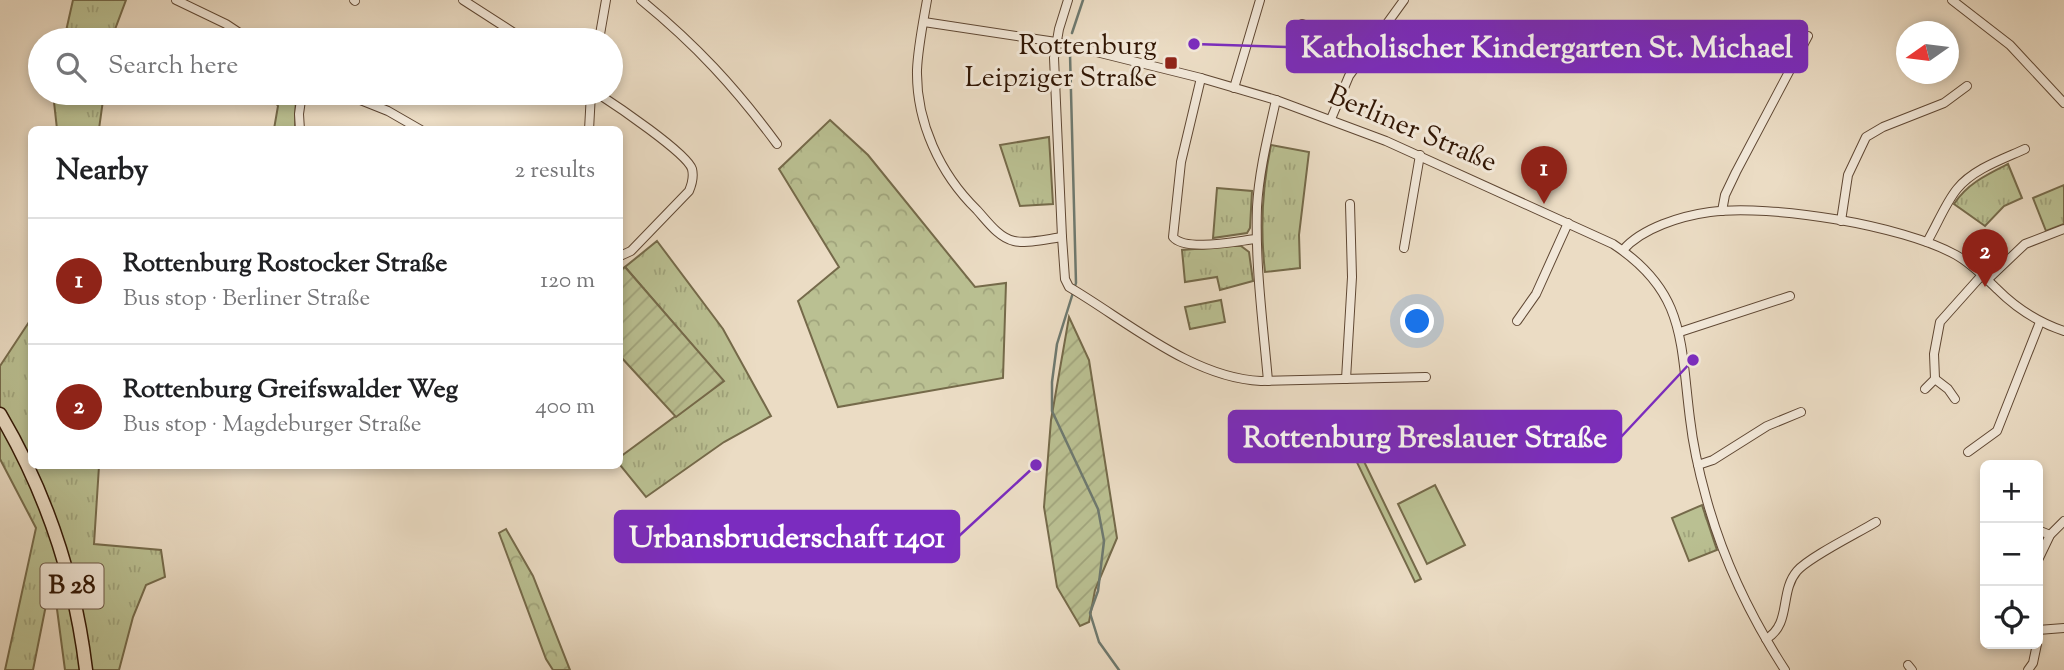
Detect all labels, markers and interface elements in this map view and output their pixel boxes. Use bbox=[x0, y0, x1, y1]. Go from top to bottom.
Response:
callout: Katholischer Kindergarten St. Michael bbox=[1287, 21, 1807, 72]
north arrow bbox=[1896, 21, 1959, 84]
place label: Rottenburg Leipziger Straße bbox=[965, 27, 1157, 99]
search box bbox=[28, 28, 623, 105]
text: Katholischer Kindergarten St. Michael bbox=[1301, 28, 1794, 71]
icon: search bbox=[52, 48, 90, 86]
text: Search here bbox=[108, 48, 238, 85]
marker: Rottenburg Leipziger Straße bbox=[1163, 55, 1179, 71]
street label: Berliner Straße bbox=[1321, 76, 1503, 184]
pin: 1 bbox=[1521, 146, 1567, 204]
text: Nearby bbox=[56, 150, 148, 193]
text: 2 results bbox=[515, 155, 595, 188]
pin: 2 bbox=[1962, 229, 2008, 287]
text: Rottenburg Rostocker Straße bbox=[123, 246, 447, 283]
text: 1 bbox=[75, 265, 83, 298]
text: 120 m bbox=[540, 265, 595, 298]
text: Bus stop · Berliner Straße bbox=[123, 283, 370, 316]
your location bbox=[1400, 304, 1434, 338]
text: Rottenburg Greifswalder Weg bbox=[123, 372, 458, 409]
text: 2 bbox=[74, 391, 84, 424]
text: 400 m bbox=[535, 391, 595, 424]
text: Bus stop · Magdeburger Straße bbox=[123, 409, 422, 442]
callout: Rottenburg Breslauer Straße bbox=[1229, 411, 1621, 462]
text: Rottenburg Breslauer Straße bbox=[1243, 418, 1607, 461]
map controls bbox=[1980, 460, 2043, 649]
button: + bbox=[1980, 460, 2043, 523]
callout: Urbansbruderschaft 1401 bbox=[615, 511, 959, 562]
text: Urbansbruderschaft 1401 bbox=[629, 518, 946, 561]
button: − bbox=[1980, 523, 2043, 586]
road number: B 28 bbox=[41, 564, 104, 608]
button: locate bbox=[1980, 586, 2043, 649]

